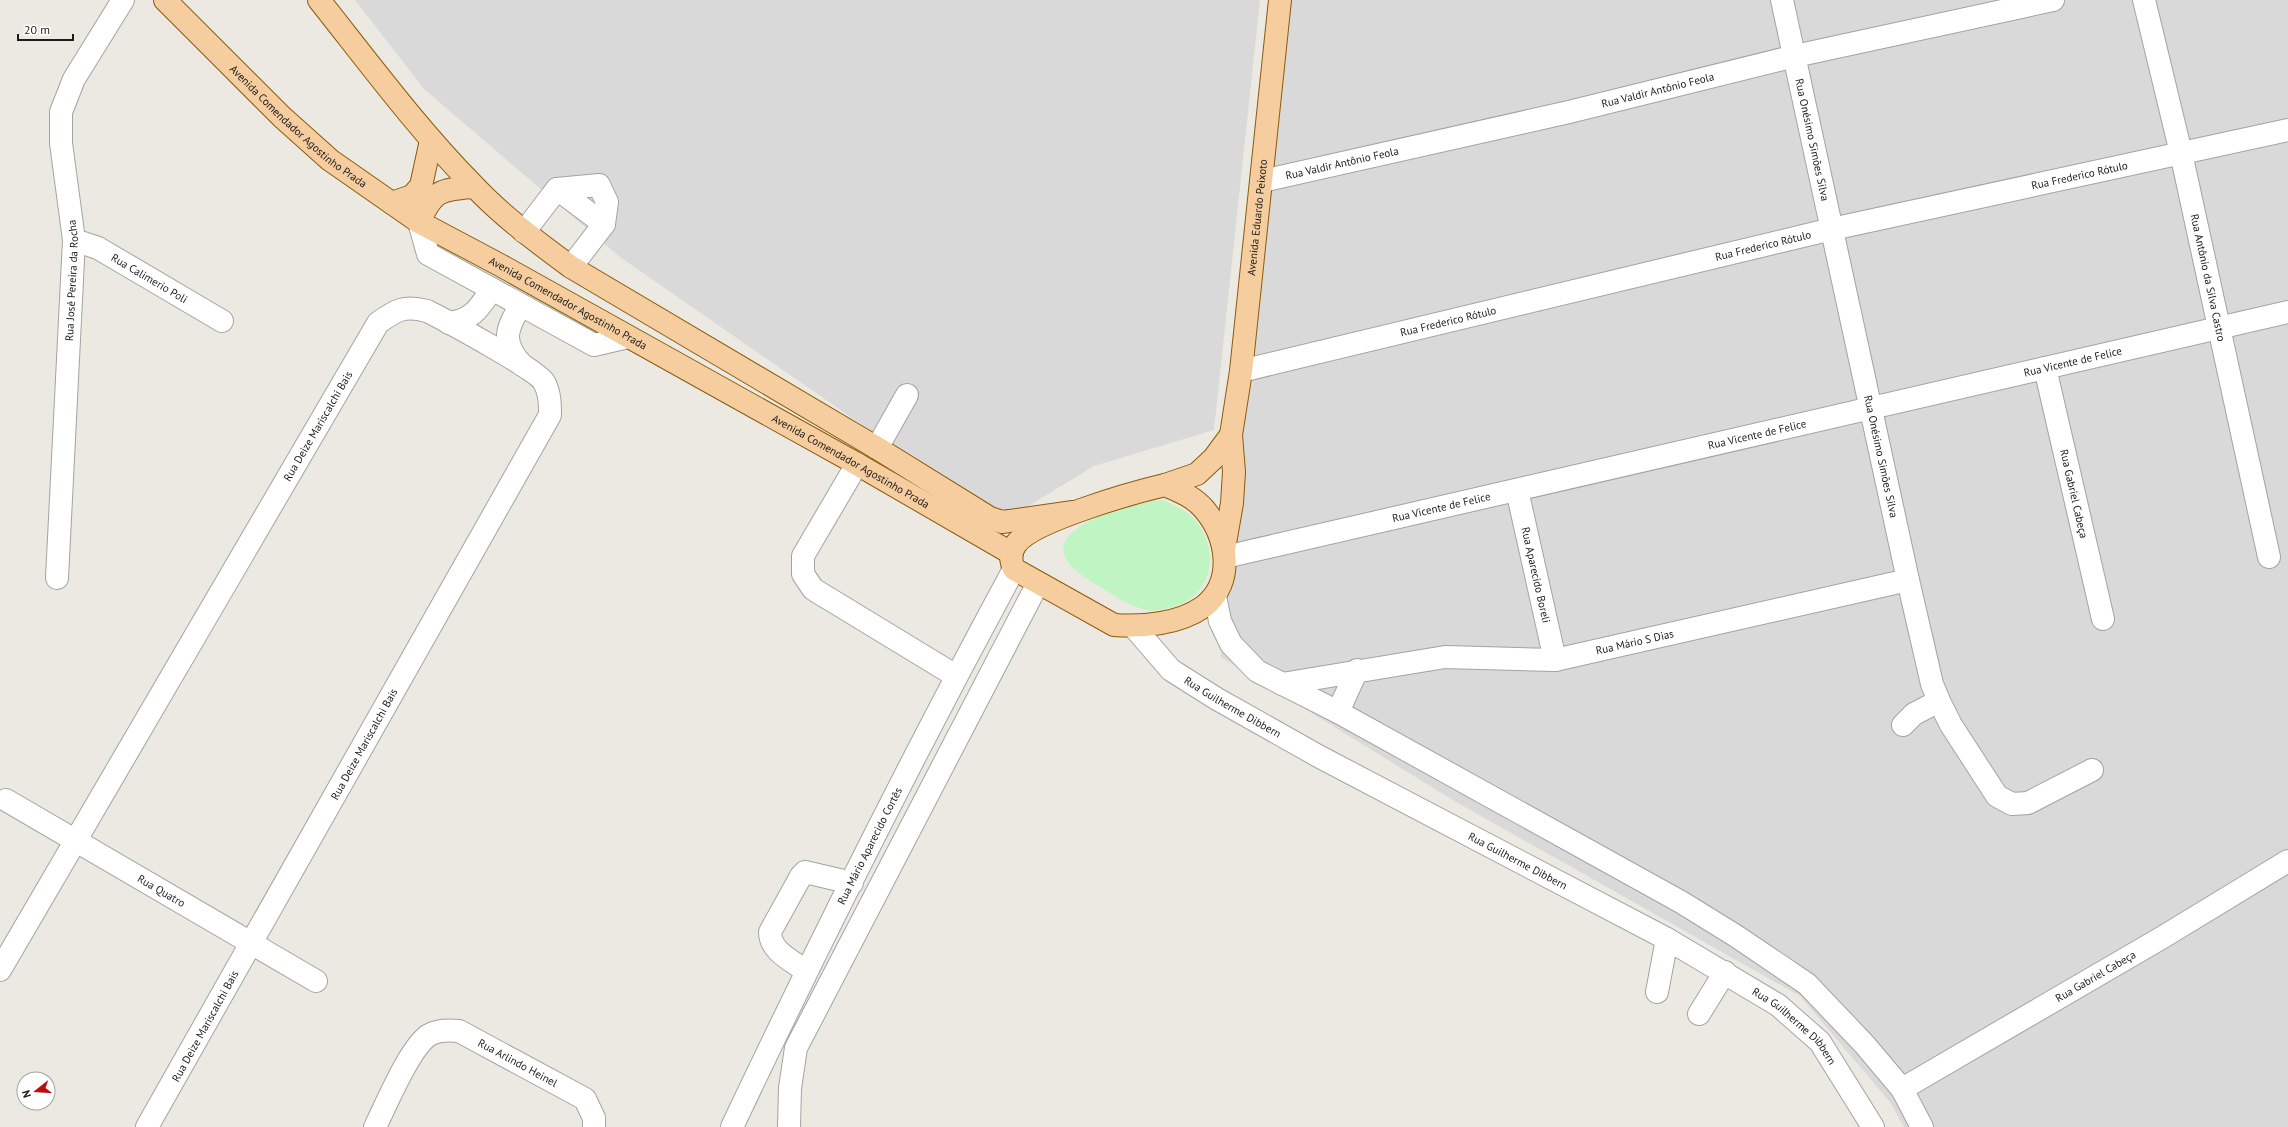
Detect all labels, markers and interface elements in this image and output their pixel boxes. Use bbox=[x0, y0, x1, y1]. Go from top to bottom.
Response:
scale bar bbox=[18, 16, 73, 42]
text: 20 m bbox=[24, 22, 50, 37]
street label: Avenida Comendador Agostinho Prada bbox=[227, 62, 370, 191]
street label: Rua Valdir Antônio Feola bbox=[1600, 69, 1715, 111]
street label: Rua Onésimo Simões Silva bbox=[1792, 77, 1832, 202]
street label: Rua Valdir Antônio Feola bbox=[1284, 144, 1400, 183]
street label: Avenida Eduardo Peixoto bbox=[1244, 158, 1270, 276]
street label: Rua Frederico Rótulo bbox=[2030, 158, 2129, 193]
street label: Rua Antônio da Silva Castro bbox=[2187, 213, 2229, 343]
street label: Rua José Pereira da Rocha bbox=[62, 219, 81, 341]
street label: Rua Frederico Rótulo bbox=[1714, 227, 1813, 264]
street label: Rua Calimerio Poli bbox=[109, 250, 190, 306]
street label: Avenida Comendador Agostinho Prada bbox=[487, 253, 650, 353]
street label: Rua Frederico Rótulo bbox=[1399, 303, 1498, 340]
street label: Rua Vicente de Felice bbox=[2022, 343, 2124, 380]
street label: Rua Deize Mariscalchi Bais bbox=[280, 368, 356, 484]
street label: Rua Onésimo Simões Silva bbox=[1861, 394, 1901, 519]
street label: Avenida Comendador Agostinho Prada bbox=[770, 411, 932, 511]
street label: Rua Vicente de Felice bbox=[1707, 416, 1808, 452]
street label: Rua Gabriel Cabeça bbox=[2057, 448, 2091, 540]
street label: Rua Vicente de Felice bbox=[1391, 489, 1492, 525]
street label: Rua Aparecido Boreli bbox=[1518, 526, 1554, 624]
street label: Rua Mário S Dias bbox=[1594, 626, 1675, 658]
street label: Rua Guilherme Dibbern bbox=[1182, 673, 1284, 741]
street label: Rua Deize Mariscalchi Bais bbox=[328, 686, 401, 802]
street label: Rua Mário Aparecido Cortês bbox=[834, 784, 905, 907]
street label: Rua Guilherme Dibbern bbox=[1466, 829, 1570, 892]
street label: Rua Quatro bbox=[135, 871, 188, 910]
street label: Rua Gabriel Cabeça bbox=[2053, 947, 2138, 1005]
street label: Rua Deize Mariscalchi Bais bbox=[169, 968, 242, 1084]
street label: Rua Guilherme Dibbern bbox=[1750, 984, 1839, 1067]
street label: Rua Arlindo Heinel bbox=[476, 1036, 561, 1090]
north arrow bbox=[16, 1071, 56, 1111]
text: N bbox=[19, 1088, 34, 1099]

